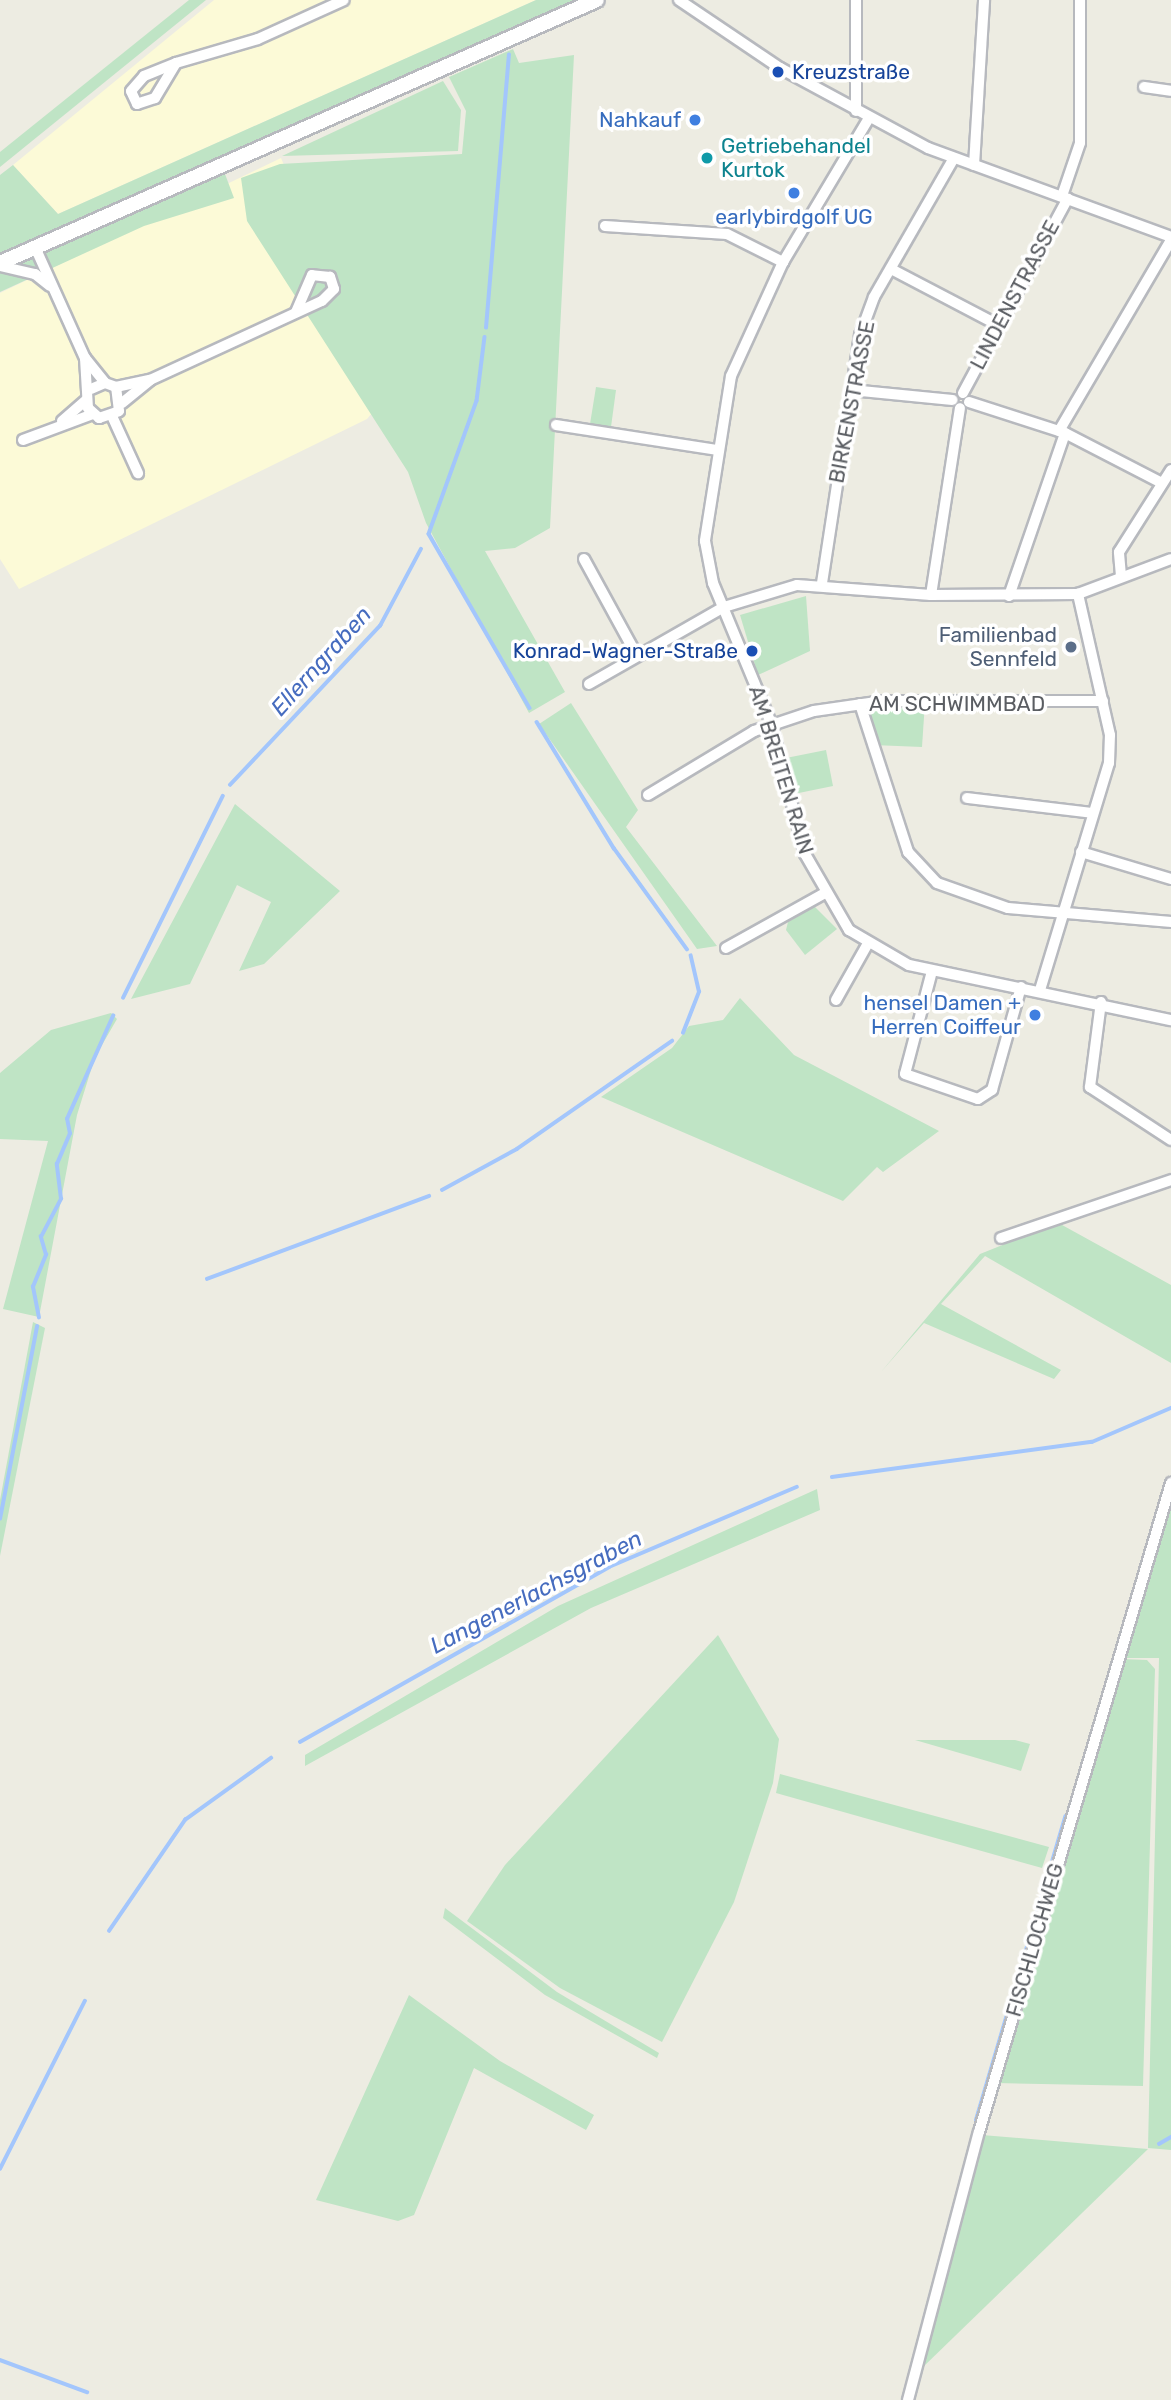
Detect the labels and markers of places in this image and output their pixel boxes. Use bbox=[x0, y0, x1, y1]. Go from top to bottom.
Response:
place label: Kreuzstraße bbox=[792, 59, 910, 85]
marker: Kreuzstraße bbox=[770, 64, 786, 80]
place label: Nahkauf bbox=[599, 107, 681, 133]
marker: Nahkauf bbox=[687, 112, 703, 128]
place label: Getriebehandel Kurtok bbox=[721, 133, 871, 183]
marker: Getriebehandel Kurtok bbox=[699, 150, 715, 166]
marker: earlybirdgolf UG bbox=[786, 185, 802, 201]
place label: earlybirdgolf UG bbox=[715, 204, 873, 230]
place label: Familienbad Sennfeld bbox=[939, 622, 1057, 672]
place label: Konrad-Wagner-Straße bbox=[513, 638, 738, 664]
marker: Familienbad Sennfeld bbox=[1063, 639, 1079, 655]
marker: Konrad-Wagner-Straße bbox=[744, 643, 760, 659]
place label: hensel Damen + Herren Coiffeur bbox=[864, 990, 1021, 1040]
marker: hensel Damen + Herren Coiffeur bbox=[1027, 1007, 1043, 1023]

